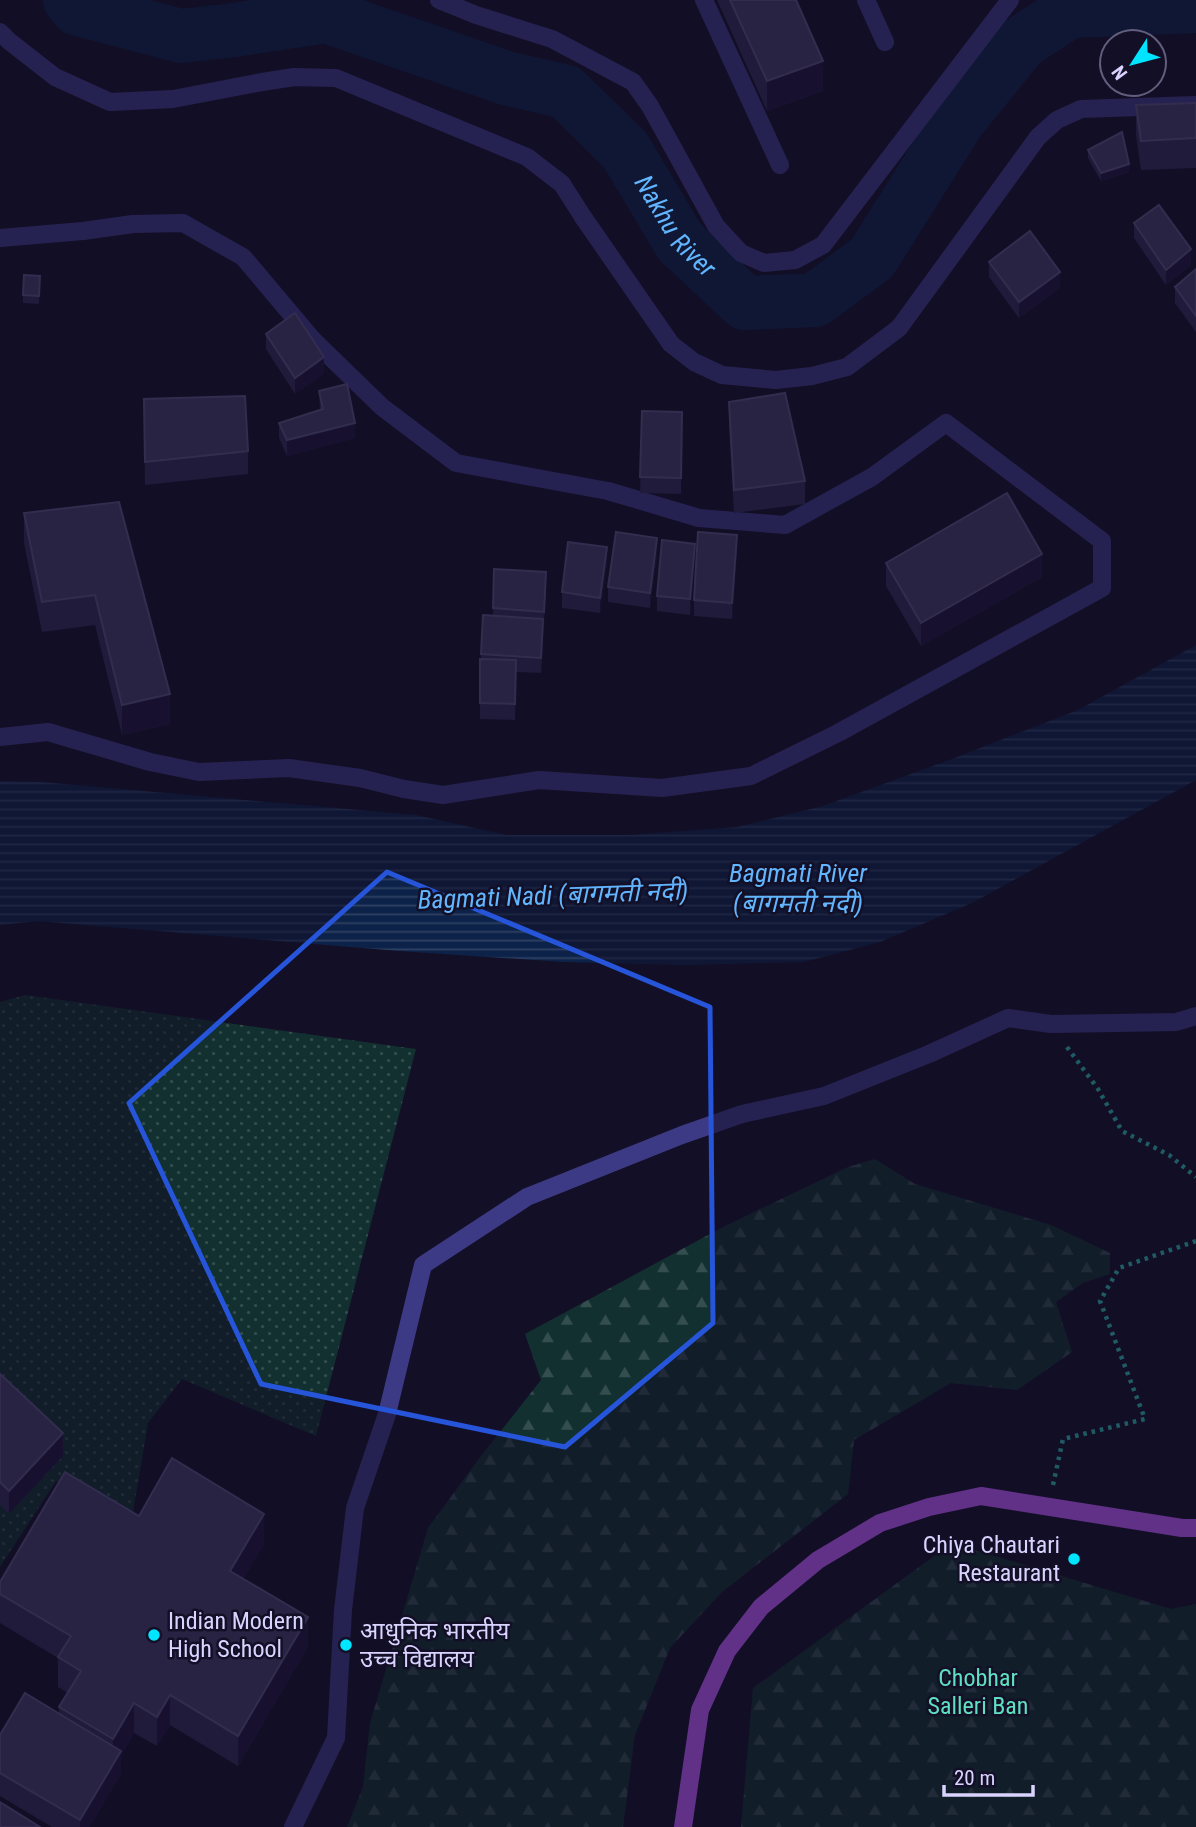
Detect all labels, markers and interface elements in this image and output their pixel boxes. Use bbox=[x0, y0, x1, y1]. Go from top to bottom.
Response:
north arrow bbox=[1098, 28, 1168, 98]
text: N bbox=[1107, 61, 1132, 84]
water label: Nakhu River bbox=[629, 170, 723, 284]
water label: Bagmati River (बागमती नदी) bbox=[729, 858, 868, 918]
water label: Bagmati Nadi (बागमती नदी) bbox=[417, 875, 689, 915]
place label: Chiya Chautari Restaurant bbox=[923, 1531, 1060, 1587]
marker: Chiya Chautari Restaurant bbox=[1066, 1551, 1082, 1567]
place label: Indian Modern High School bbox=[168, 1607, 304, 1663]
place label: आधुनिक भारतीय उच्च विद्यालय bbox=[360, 1617, 511, 1673]
marker: Indian Modern High School bbox=[146, 1627, 162, 1643]
marker: आधुनिक भारतीय उच्च विद्यालय bbox=[338, 1637, 354, 1653]
park label: Chobhar Salleri Ban bbox=[928, 1664, 1028, 1720]
scale bar bbox=[944, 1754, 1033, 1798]
text: 20 m bbox=[954, 1766, 995, 1790]

